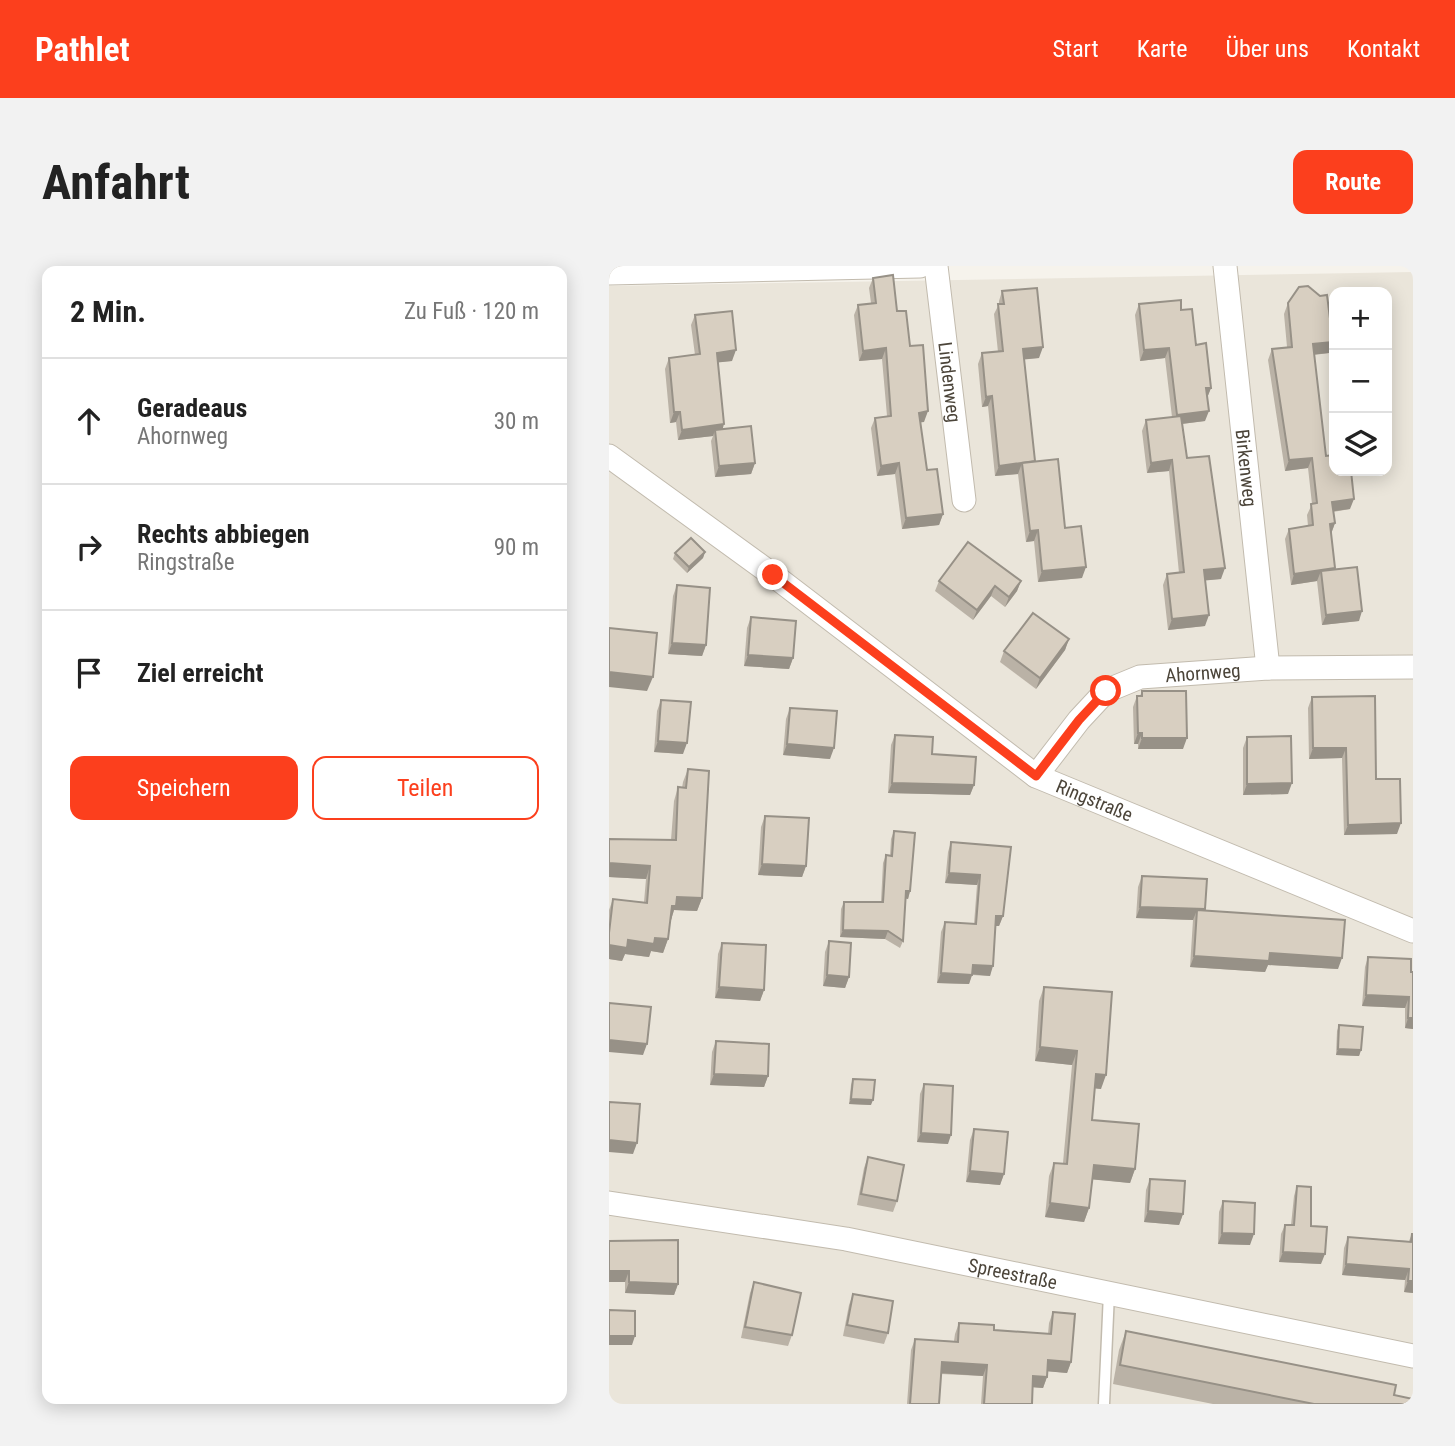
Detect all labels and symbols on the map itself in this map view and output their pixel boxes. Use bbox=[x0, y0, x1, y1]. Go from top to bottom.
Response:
street label: Lindenweg bbox=[933, 341, 966, 424]
street label: Birkenweg bbox=[1231, 428, 1262, 508]
route end bbox=[757, 559, 788, 590]
street label: Ahornweg bbox=[1164, 659, 1241, 687]
route start bbox=[1090, 675, 1121, 706]
street label: Ringstraße bbox=[1053, 775, 1136, 827]
street label: Spreestraße bbox=[966, 1254, 1059, 1294]

